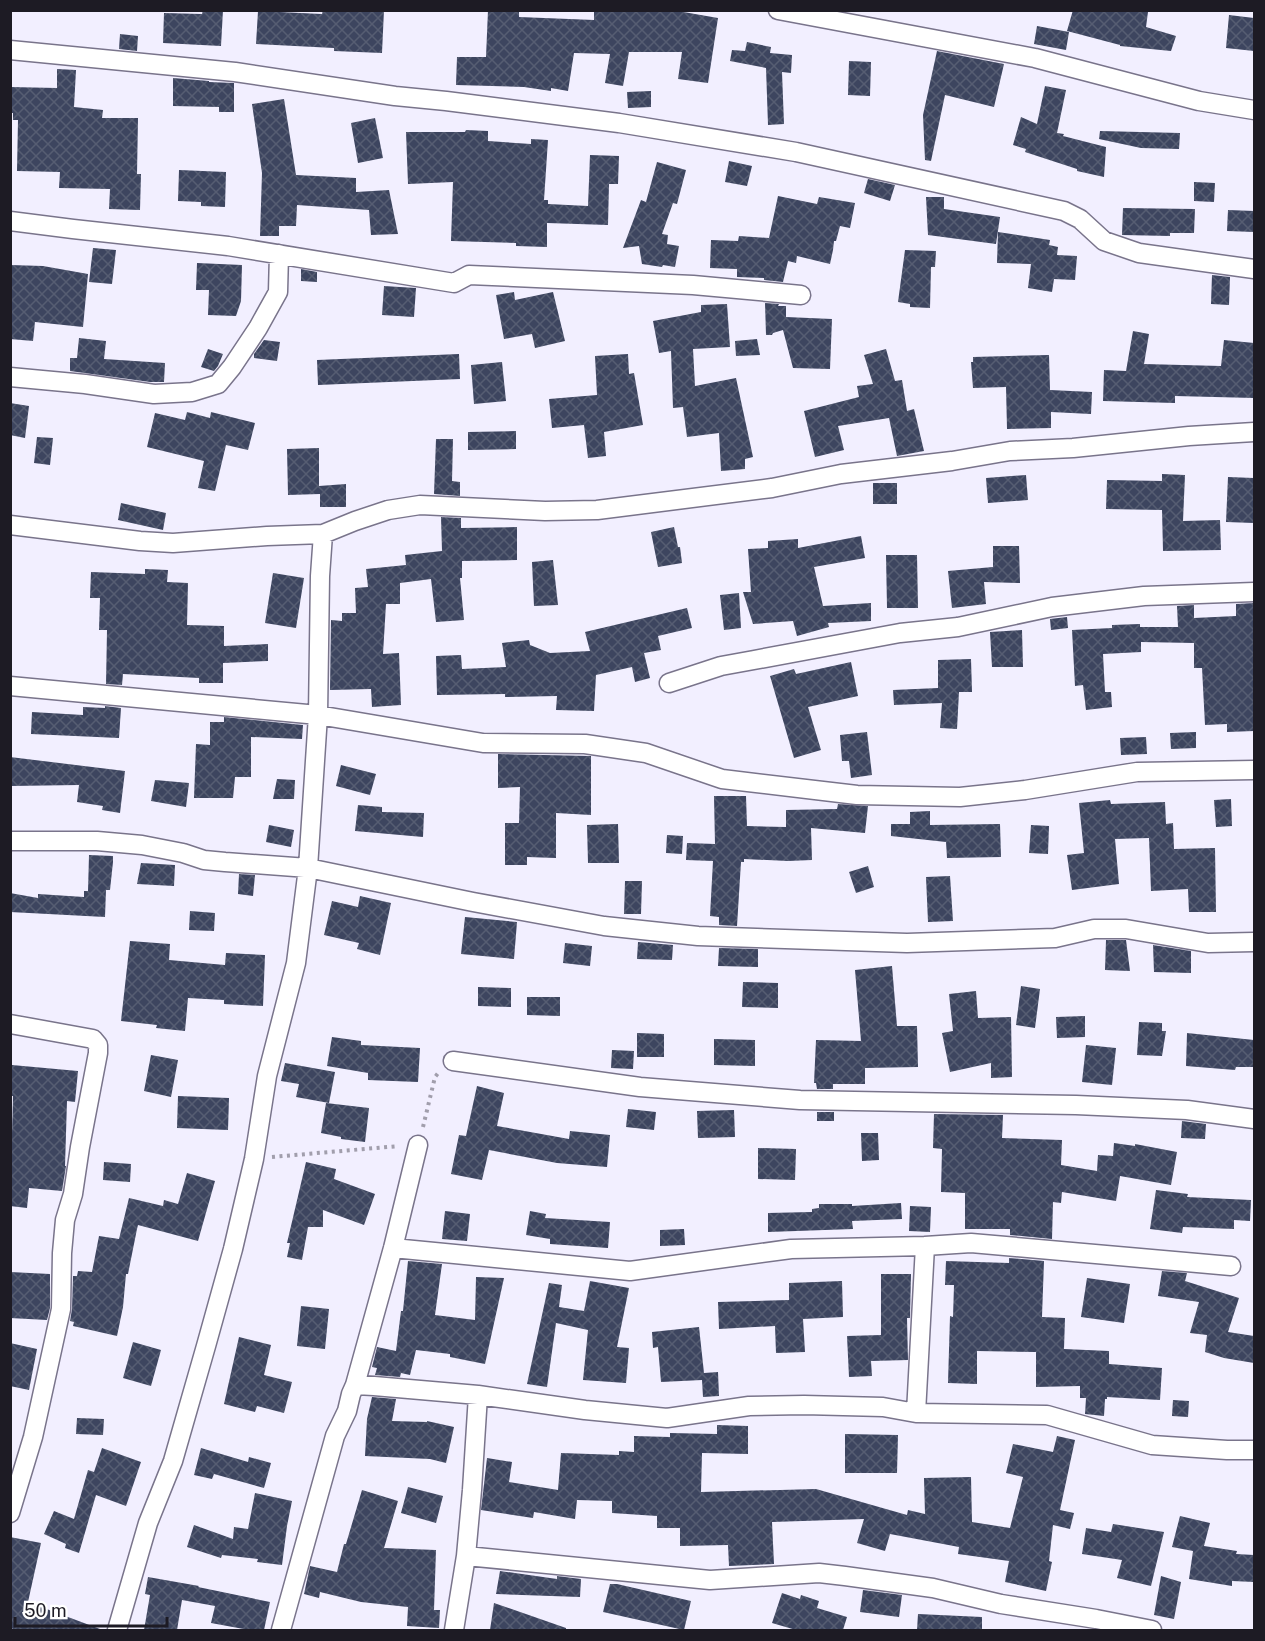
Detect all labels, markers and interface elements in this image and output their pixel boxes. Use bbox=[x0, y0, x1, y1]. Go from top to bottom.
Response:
scale bar bbox=[15, 1590, 166, 1628]
text: 50 m bbox=[24, 1600, 67, 1621]

